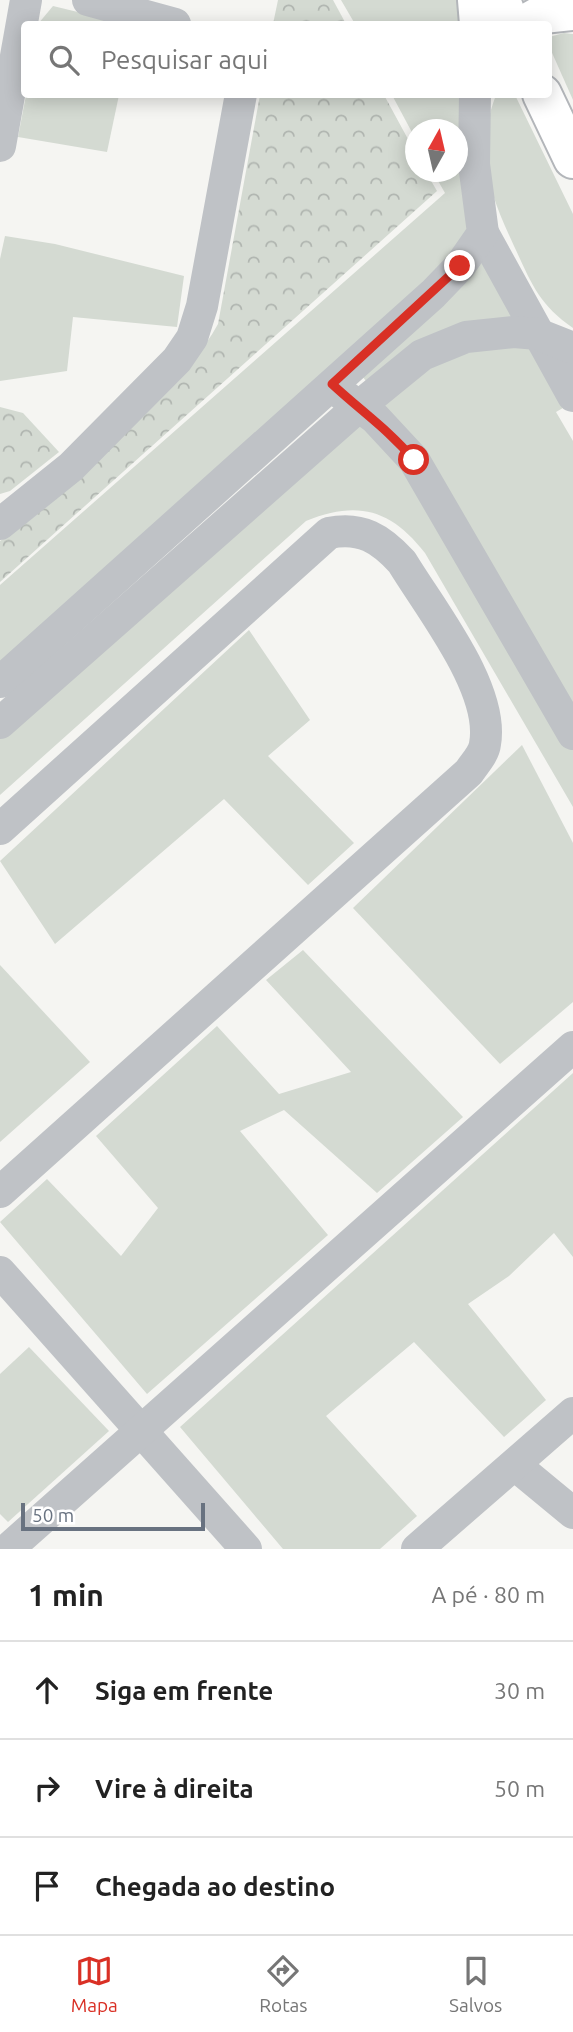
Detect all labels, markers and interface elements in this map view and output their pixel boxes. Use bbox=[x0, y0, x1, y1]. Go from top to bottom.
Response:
search box bbox=[21, 21, 552, 98]
icon: search bbox=[45, 41, 83, 79]
text: Pesquisar aqui bbox=[101, 45, 268, 74]
north arrow bbox=[405, 119, 468, 182]
route end bbox=[444, 250, 475, 281]
route start bbox=[398, 444, 429, 475]
scale bar bbox=[21, 1500, 205, 1532]
text: 50 m bbox=[32, 1504, 74, 1526]
text: 1 min bbox=[28, 1578, 104, 1612]
text: A pé · 80 m bbox=[431, 1582, 545, 1607]
icon: ahead bbox=[28, 1671, 66, 1709]
text: Siga em frente bbox=[95, 1676, 273, 1705]
text: 30 m bbox=[494, 1678, 545, 1703]
icon: right bbox=[28, 1769, 66, 1807]
text: Vire à direita bbox=[95, 1774, 254, 1803]
text: 50 m bbox=[494, 1776, 545, 1801]
icon: arrive bbox=[28, 1867, 66, 1905]
text: Chegada ao destino bbox=[95, 1872, 335, 1901]
tab: Mapa bbox=[71, 1952, 118, 2016]
tab: Rotas bbox=[259, 1952, 308, 2016]
tab: Salvos bbox=[449, 1952, 502, 2016]

